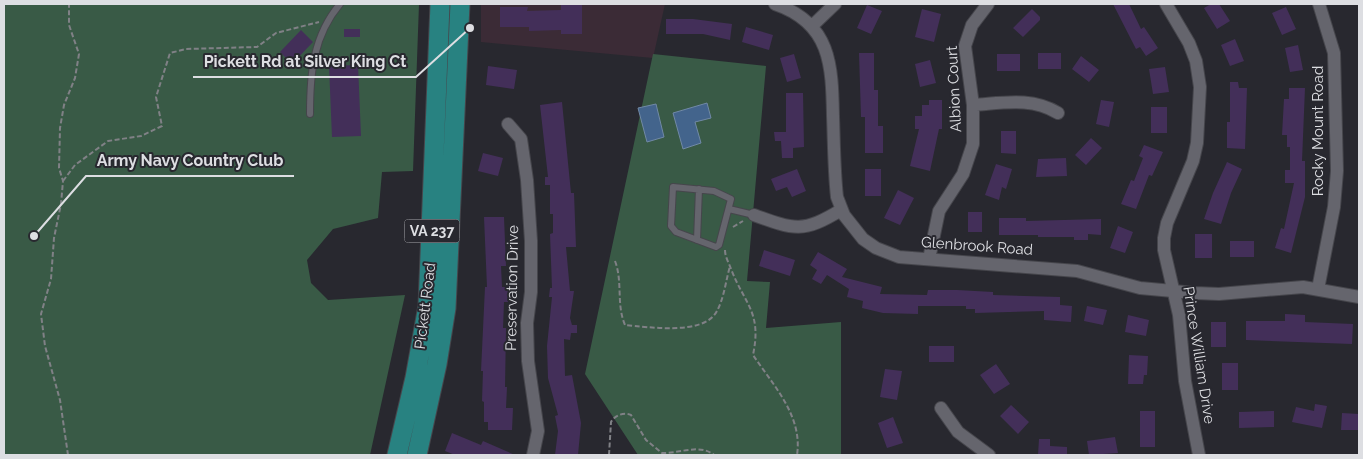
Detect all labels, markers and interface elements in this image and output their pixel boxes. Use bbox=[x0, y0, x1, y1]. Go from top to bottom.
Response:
street label: Albion Court bbox=[943, 45, 965, 133]
callout: Pickett Rd at Silver King Ct bbox=[193, 46, 416, 77]
text: Pickett Rd at Silver King Ct bbox=[204, 52, 406, 71]
street label: Rocky Mount Road bbox=[1309, 66, 1327, 196]
callout: Army Navy Country Club bbox=[86, 145, 294, 176]
text: Army Navy Country Club bbox=[97, 151, 283, 170]
road number: VA 237 bbox=[404, 220, 460, 242]
street label: Preservation Drive bbox=[502, 225, 522, 351]
street label: Glenbrook Road bbox=[920, 233, 1034, 259]
street label: Pickett Road bbox=[411, 262, 439, 350]
street label: Prince William Drive bbox=[1179, 285, 1219, 425]

